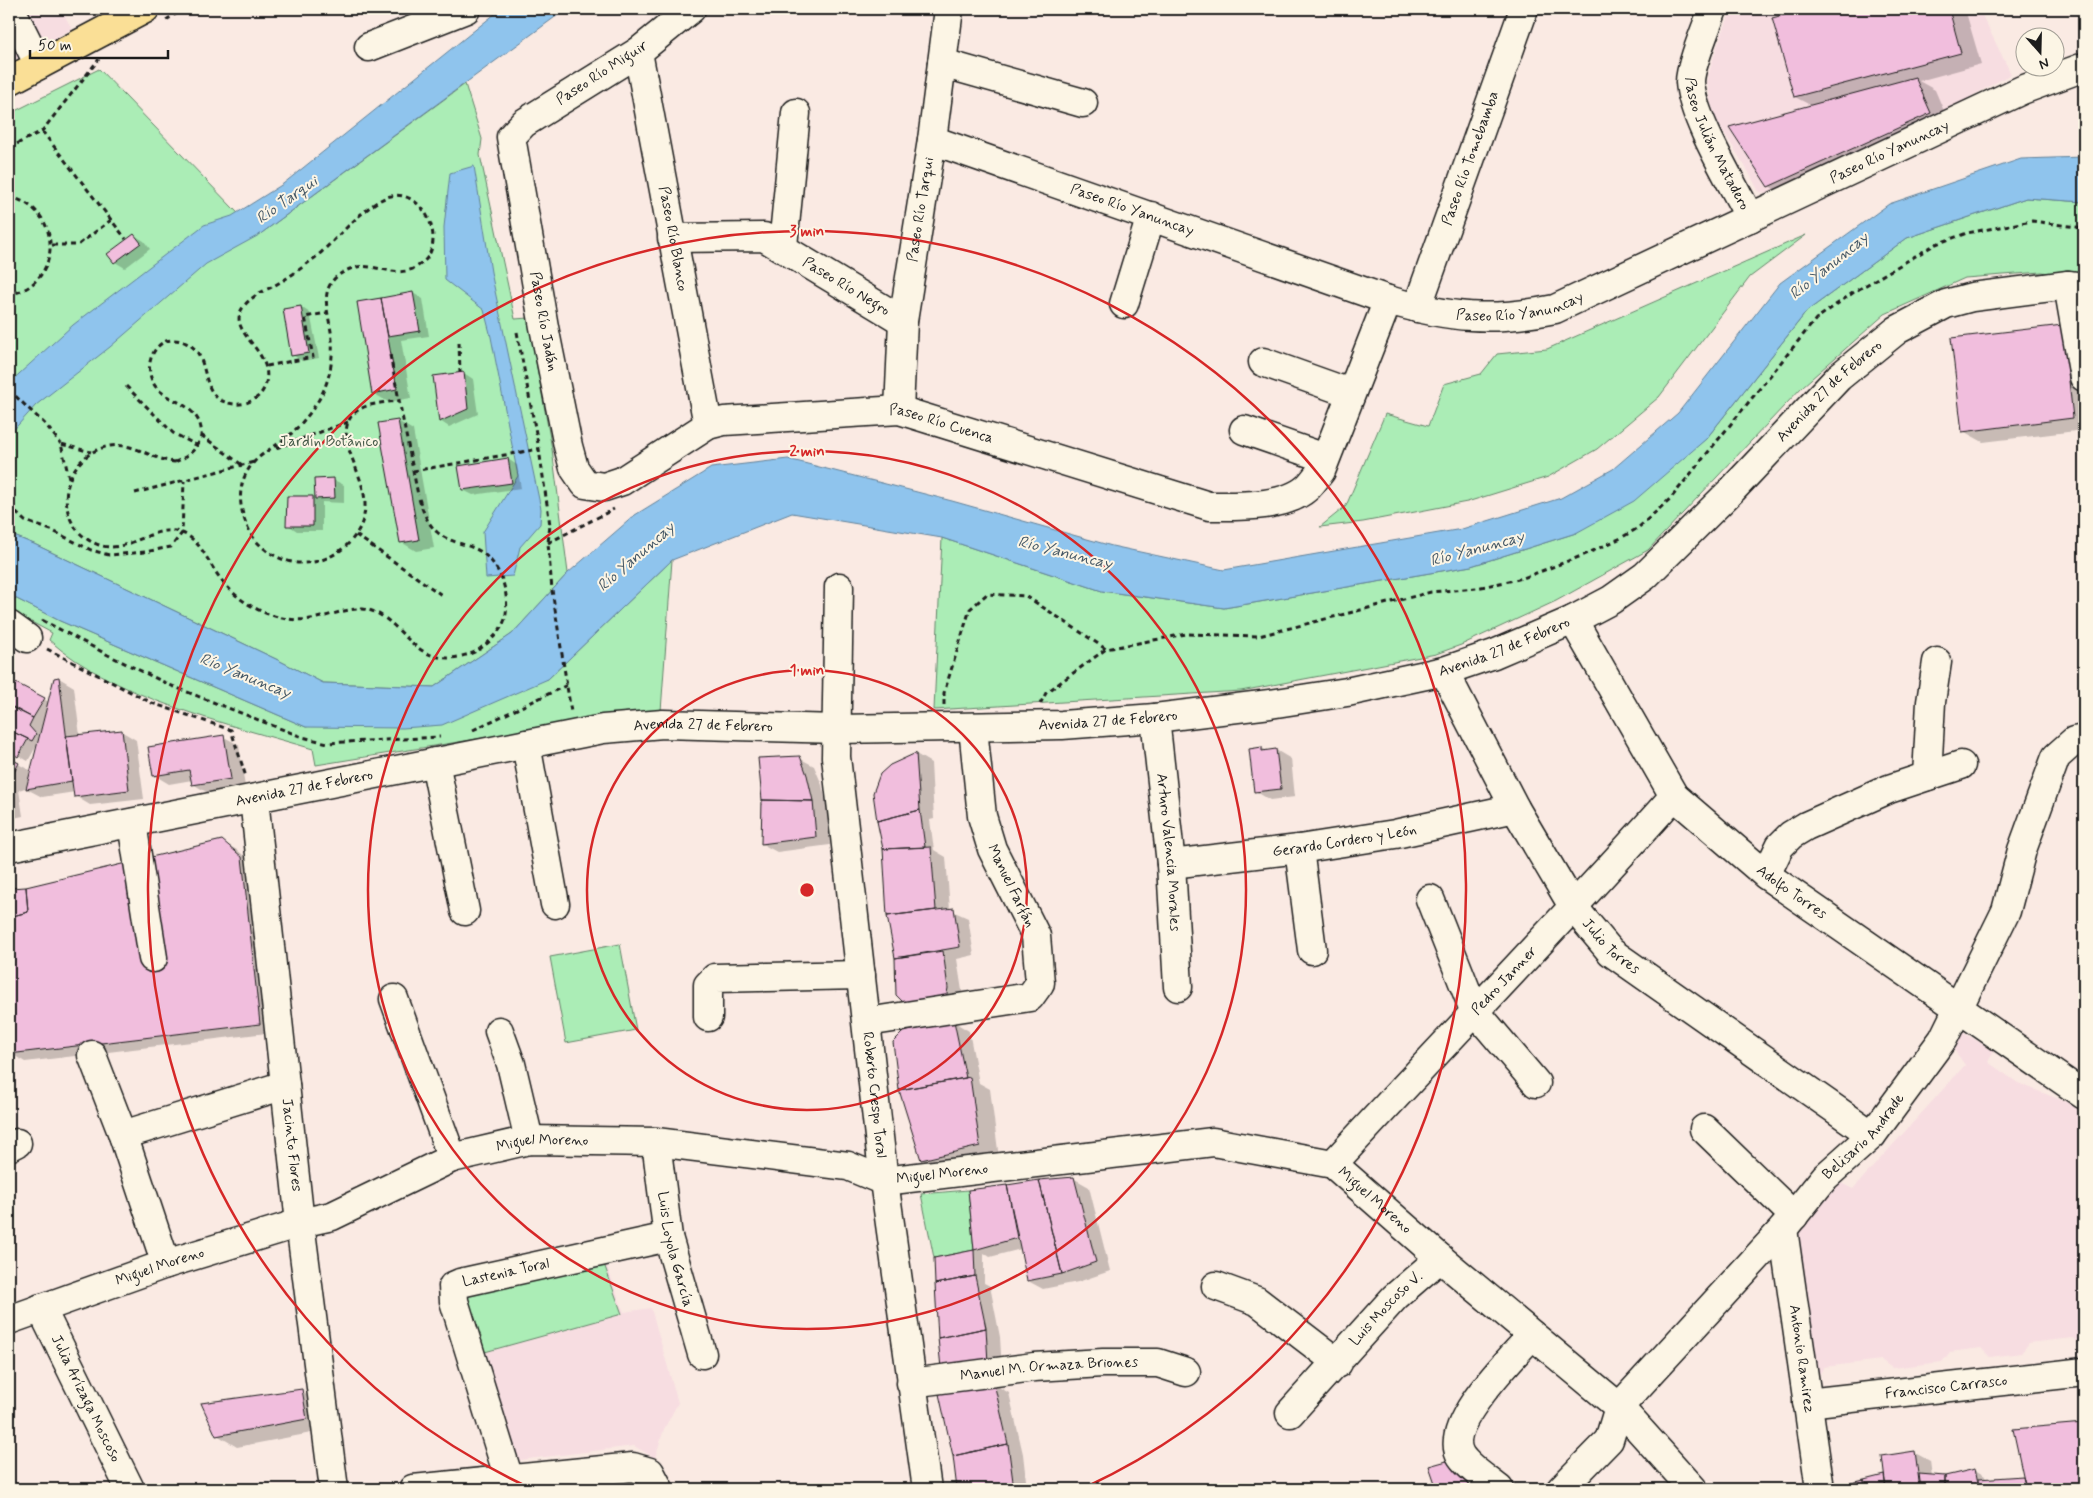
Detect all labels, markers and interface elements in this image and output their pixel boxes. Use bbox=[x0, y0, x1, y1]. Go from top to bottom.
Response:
scale bar bbox=[30, 28, 168, 60]
north arrow bbox=[2016, 28, 2066, 78]
text: 50 m bbox=[38, 36, 72, 56]
street label: Paseo Río Miguir bbox=[552, 36, 652, 111]
text: N bbox=[2037, 53, 2052, 73]
street label: Paseo Julián Matadero bbox=[1680, 77, 1754, 214]
street label: Paseo Río Tomebamba bbox=[1437, 88, 1504, 228]
street label: Paseo Río Yanuncay bbox=[1827, 115, 1953, 189]
street label: Paseo Río Tarqui bbox=[903, 156, 939, 263]
water label: Río Tarqui bbox=[252, 170, 323, 229]
street label: Paseo Río Yanuncay bbox=[1068, 179, 1197, 241]
street label: Paseo Río Blanco bbox=[653, 185, 693, 293]
text: 3 min bbox=[790, 222, 824, 242]
water label: Río Yanuncay bbox=[1785, 226, 1874, 304]
street label: Paseo Río Negro bbox=[799, 253, 894, 321]
street label: Paseo Río Jadán bbox=[525, 270, 563, 373]
street label: Paseo Río Yanuncay bbox=[1455, 287, 1587, 327]
street label: Avenida 27 de Febrero bbox=[1772, 336, 1887, 447]
street label: Paseo Río Cuenca bbox=[889, 400, 996, 449]
park label: Jardín Botánico bbox=[280, 432, 378, 452]
text: 2 min bbox=[789, 442, 825, 462]
water label: Río Yanuncay bbox=[593, 516, 681, 596]
water label: Río Yanuncay bbox=[1428, 526, 1528, 572]
water label: Río Yanuncay bbox=[1016, 531, 1116, 575]
street label: Avenida 27 de Febrero bbox=[1437, 612, 1573, 682]
water label: Río Yanuncay bbox=[197, 648, 295, 704]
text: 1 min bbox=[790, 661, 824, 681]
street label: Avenida 27 de Febrero bbox=[1038, 705, 1179, 735]
street label: Avenida 27 de Febrero bbox=[633, 714, 773, 737]
street label: Avenida 27 de Febrero bbox=[234, 765, 375, 812]
street label: Arturo Valencia Morales bbox=[1151, 772, 1185, 932]
street label: Gerardo Cordero y León bbox=[1271, 820, 1418, 862]
street label: Manuel Farfán bbox=[982, 841, 1040, 931]
street label: Adolfo Torres bbox=[1752, 861, 1831, 924]
centre of rings bbox=[798, 881, 816, 899]
street label: Julio Torres bbox=[1577, 914, 1644, 979]
street label: Pedro Janner bbox=[1467, 942, 1542, 1020]
street label: Roberto Crespo Toral bbox=[857, 1031, 891, 1159]
street label: Belisario Andrade bbox=[1818, 1090, 1909, 1185]
street label: Jacinto Flores bbox=[277, 1097, 307, 1193]
street label: Miguel Moreno bbox=[494, 1130, 589, 1157]
street label: Miguel Moreno bbox=[895, 1159, 990, 1189]
street label: Miguel Moreno bbox=[1333, 1162, 1416, 1239]
street label: Luis Loyola García bbox=[652, 1190, 698, 1309]
street label: Miguel Moreno bbox=[113, 1243, 207, 1291]
street label: Lastenia Toral bbox=[461, 1254, 551, 1292]
street label: Luis Moscoso V. bbox=[1345, 1267, 1427, 1350]
street label: Antonio Ramirez bbox=[1784, 1303, 1819, 1414]
street label: Julia Arízaga Moscoso bbox=[46, 1332, 125, 1466]
street label: Manuel M. Ormaza Briones bbox=[959, 1353, 1139, 1387]
street label: Francisco Carrasco bbox=[1884, 1371, 2009, 1404]

